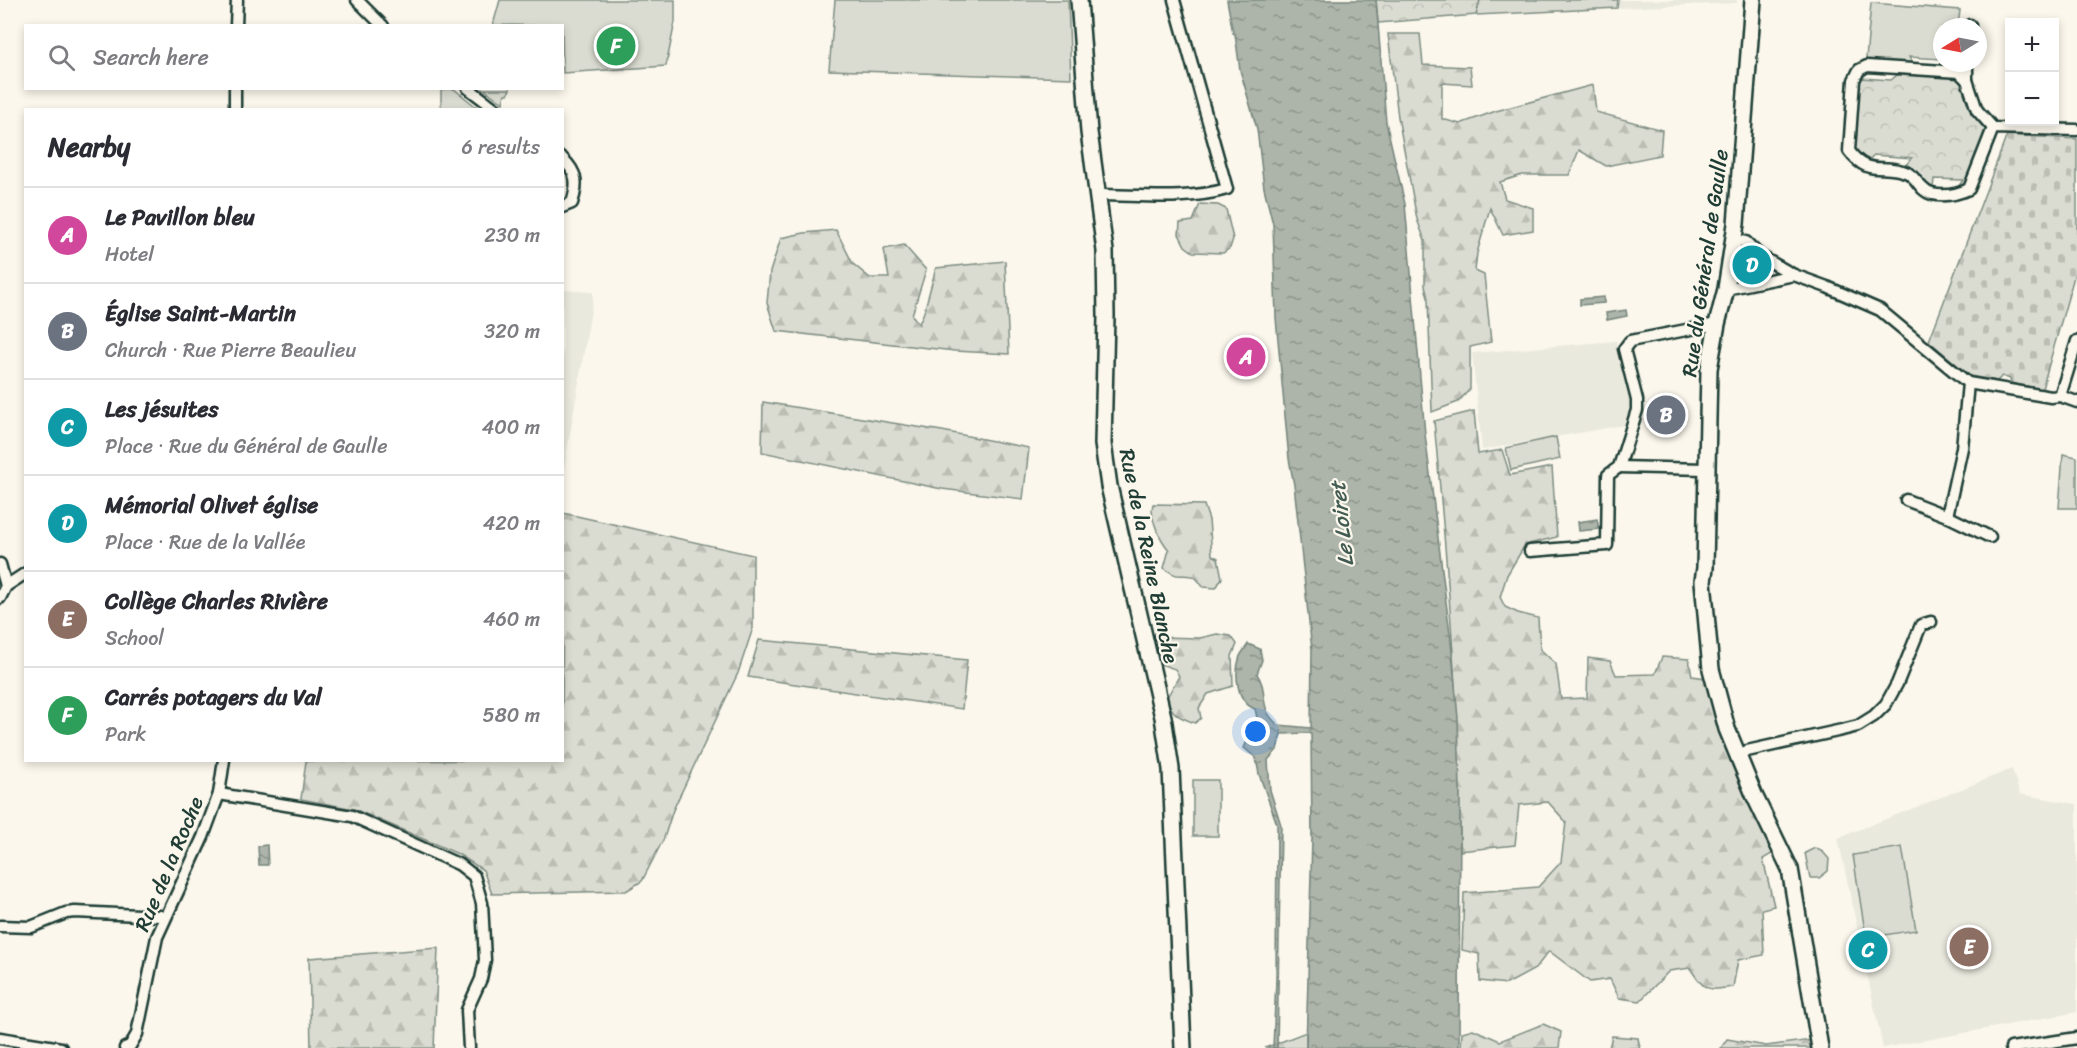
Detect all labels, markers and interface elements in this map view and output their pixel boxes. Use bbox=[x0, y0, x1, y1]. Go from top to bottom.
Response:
north arrow bbox=[1933, 18, 1987, 72]
map controls bbox=[2005, 18, 2059, 126]
button: + bbox=[2005, 18, 2059, 72]
search box bbox=[24, 24, 564, 90]
pin: F bbox=[596, 24, 636, 68]
text: Search here bbox=[93, 38, 209, 77]
icon: search bbox=[45, 41, 78, 74]
button: − bbox=[2005, 72, 2059, 126]
text: Nearby bbox=[48, 124, 130, 170]
text: 6 results bbox=[461, 130, 540, 165]
street label: Rue du Général de Gaulle bbox=[1670, 146, 1740, 379]
text: Le Pavillon bleu bbox=[105, 198, 255, 237]
text: A bbox=[61, 218, 74, 253]
text: 230 m bbox=[484, 218, 540, 253]
text: Hotel bbox=[105, 237, 154, 272]
pin: D bbox=[1732, 242, 1772, 288]
text: Église Saint-Martin bbox=[105, 294, 296, 333]
text: B bbox=[61, 314, 74, 349]
text: 320 m bbox=[484, 314, 540, 349]
text: Church · Rue Pierre Beaulieu bbox=[105, 333, 356, 368]
pin: A bbox=[1226, 334, 1266, 380]
text: Les jésuites bbox=[105, 390, 219, 429]
pin: B bbox=[1646, 392, 1686, 438]
text: C bbox=[61, 410, 74, 445]
text: 400 m bbox=[482, 410, 540, 445]
text: Place · Rue du Général de Gaulle bbox=[105, 429, 388, 464]
street label: Rue de la Reine Blanche bbox=[1108, 445, 1190, 667]
water label: Le Loiret bbox=[1317, 477, 1365, 568]
text: Mémorial Olivet église bbox=[105, 486, 318, 525]
text: D bbox=[62, 506, 73, 541]
text: 420 m bbox=[483, 506, 540, 541]
text: Place · Rue de la Vallée bbox=[105, 525, 305, 560]
text: Collège Charles Rivière bbox=[105, 582, 328, 621]
text: E bbox=[62, 602, 73, 637]
text: 460 m bbox=[483, 602, 540, 637]
text: School bbox=[105, 621, 164, 656]
text: Carrés potagers du Val bbox=[105, 678, 322, 717]
text: F bbox=[62, 698, 73, 733]
text: 580 m bbox=[483, 698, 540, 733]
text: Park bbox=[105, 717, 146, 752]
your location bbox=[1241, 717, 1270, 746]
street label: Rue de la Roche bbox=[123, 790, 215, 938]
pin: E bbox=[1950, 924, 1988, 970]
pin: C bbox=[1848, 928, 1888, 972]

